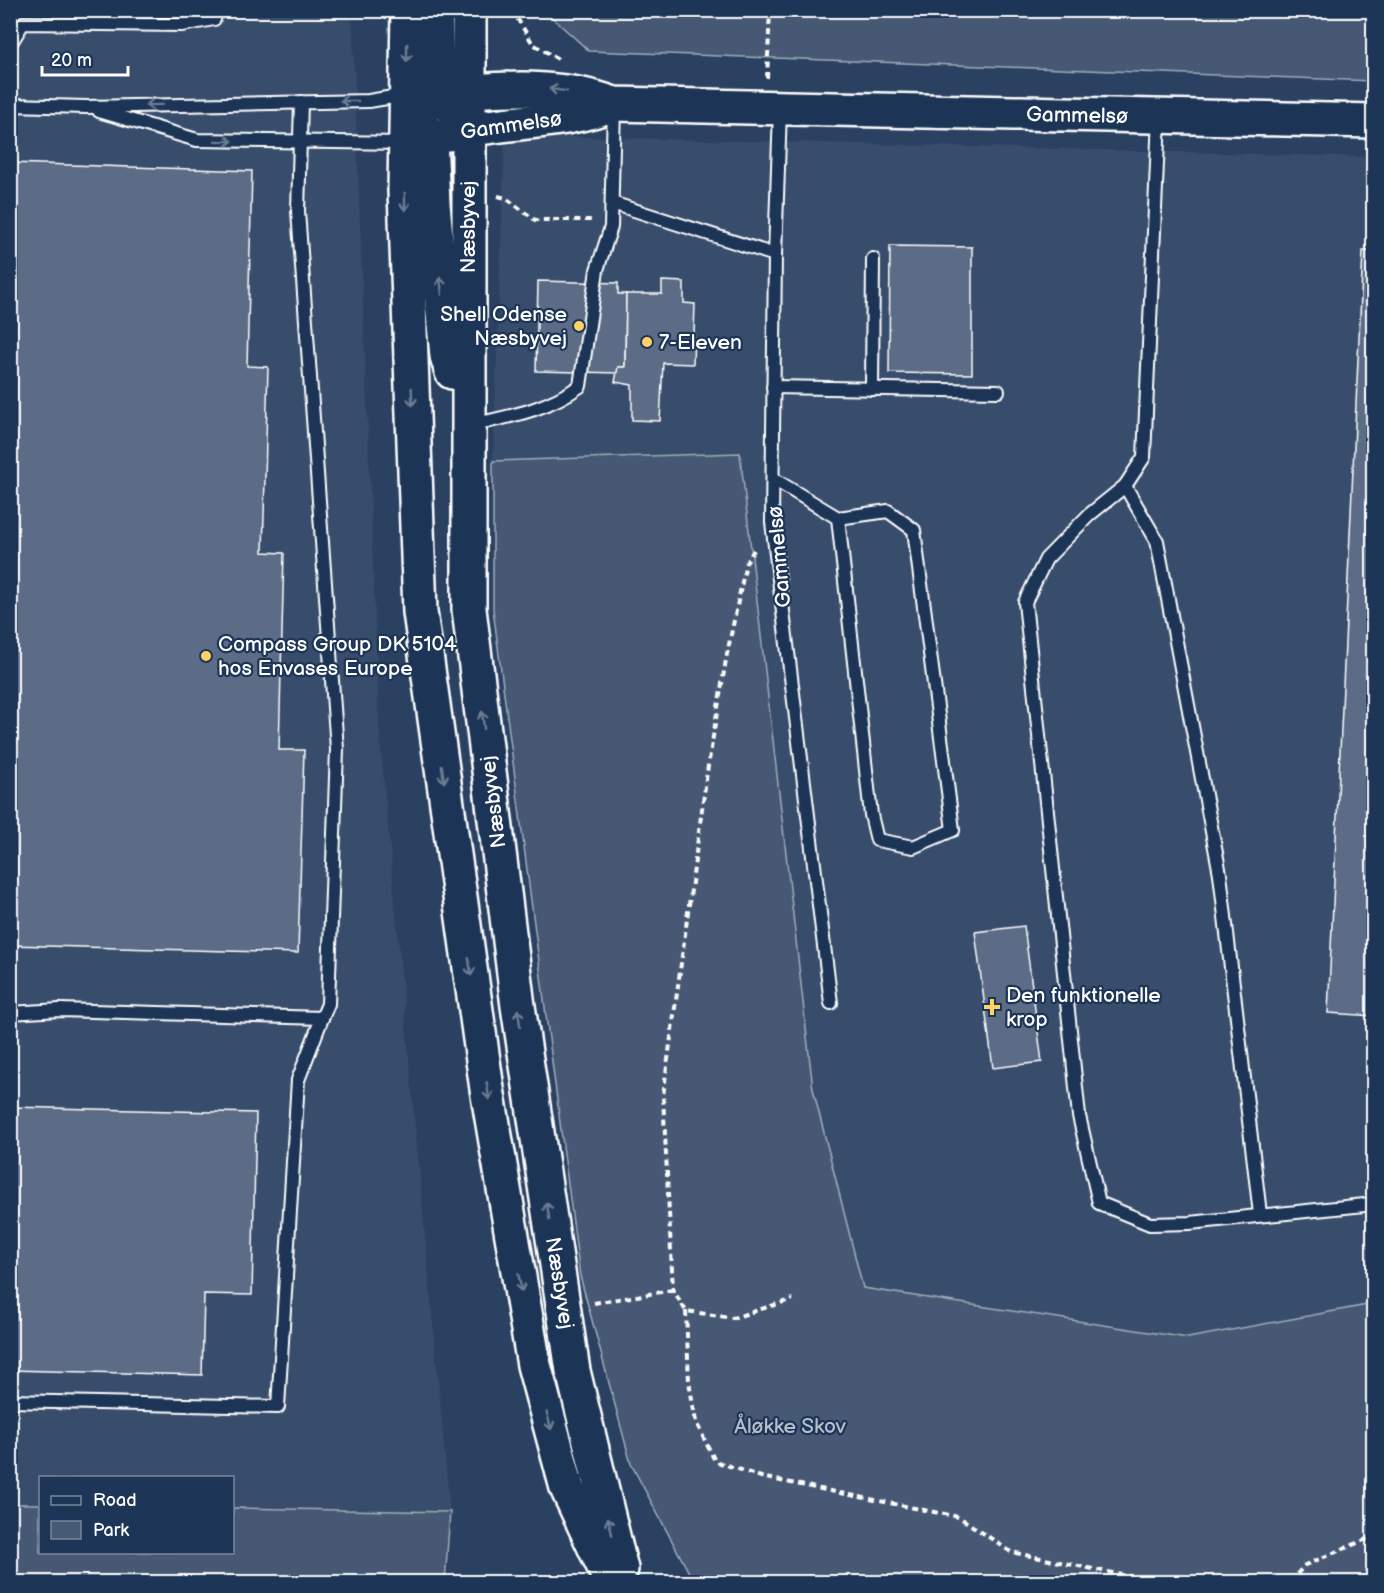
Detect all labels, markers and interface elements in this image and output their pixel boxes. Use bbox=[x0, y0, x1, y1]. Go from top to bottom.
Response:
scale bar bbox=[42, 39, 128, 77]
one-way arrow bbox=[402, 42, 413, 62]
text: 20 m bbox=[51, 50, 92, 71]
one-way arrow bbox=[548, 84, 568, 95]
one-way arrow bbox=[339, 95, 359, 107]
one-way arrow bbox=[144, 100, 164, 111]
street label: Gammelsø bbox=[1026, 102, 1128, 129]
street label: Gammelsø bbox=[459, 106, 563, 145]
one-way arrow bbox=[213, 135, 233, 146]
street label: Næsbyvej bbox=[456, 181, 481, 273]
one-way arrow bbox=[399, 191, 411, 211]
one-way arrow bbox=[435, 277, 446, 297]
place label: Shell Odense Næsbyvej bbox=[440, 302, 567, 351]
marker: Shell Odense Næsbyvej bbox=[572, 319, 586, 333]
place label: 7-Eleven bbox=[659, 330, 742, 355]
marker: 7-Eleven bbox=[640, 335, 654, 349]
one-way arrow bbox=[407, 386, 418, 406]
street label: Gammelsø bbox=[763, 505, 796, 609]
place label: Compass Group DK 5104 hos Envases Europe bbox=[218, 632, 457, 681]
marker: Compass Group DK 5104 hos Envases Europe bbox=[199, 649, 213, 663]
one-way arrow bbox=[477, 711, 488, 731]
street label: Næsbyvej bbox=[475, 754, 512, 849]
one-way arrow bbox=[437, 764, 448, 784]
one-way arrow bbox=[464, 957, 475, 977]
place label: Den funktionelle krop bbox=[1006, 983, 1161, 1032]
marker: Den funktionelle krop bbox=[983, 998, 1001, 1016]
one-way arrow bbox=[514, 1009, 525, 1029]
one-way arrow bbox=[482, 1081, 493, 1100]
one-way arrow bbox=[543, 1202, 554, 1221]
street label: Næsbyvej bbox=[540, 1235, 579, 1331]
one-way arrow bbox=[515, 1273, 526, 1293]
one-way arrow bbox=[544, 1411, 555, 1430]
park label: Åløkke Skov bbox=[734, 1413, 847, 1439]
legend bbox=[39, 1476, 234, 1554]
text: Road bbox=[93, 1490, 137, 1511]
one-way arrow bbox=[604, 1516, 616, 1535]
text: Park bbox=[93, 1520, 129, 1541]

